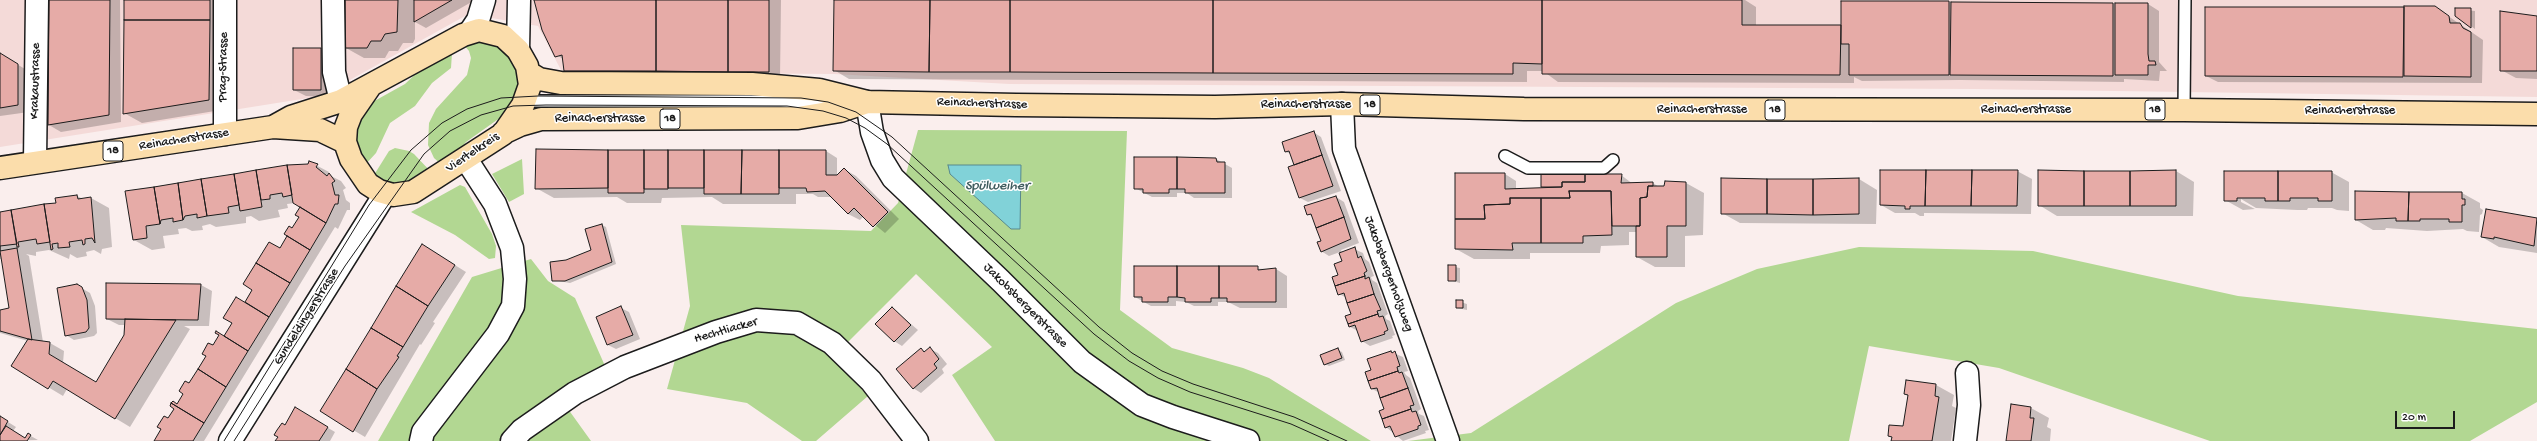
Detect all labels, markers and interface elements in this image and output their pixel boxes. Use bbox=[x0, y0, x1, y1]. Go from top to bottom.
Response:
street label: Prag-Strasse bbox=[216, 32, 232, 102]
street label: Krakaustrasse bbox=[28, 43, 44, 119]
street label: Reinacherstrasse bbox=[936, 95, 1028, 113]
road number: 18 bbox=[1360, 95, 1380, 115]
street label: Reinacherstrasse bbox=[1261, 97, 1351, 113]
road number: 18 bbox=[1765, 100, 1785, 120]
road number: 18 bbox=[2145, 100, 2165, 120]
street label: Reinacherstrasse bbox=[1657, 102, 1747, 118]
street label: Reinacherstrasse bbox=[1981, 102, 2071, 118]
street label: Reinacherstrasse bbox=[2305, 103, 2395, 119]
road number: 18 bbox=[660, 109, 680, 129]
street label: Reinacherstrasse bbox=[555, 111, 645, 127]
street label: Reinacherstrasse bbox=[138, 125, 230, 155]
street label: Viertelkreis bbox=[443, 129, 503, 177]
road number: 18 bbox=[103, 141, 123, 161]
water label: Spülweiher bbox=[965, 179, 1029, 195]
street label: Jakobsbergerholzweg bbox=[1360, 214, 1416, 334]
street label: Jakobsbergerstrasse bbox=[979, 260, 1071, 352]
street label: Gundeldingerstrasse bbox=[271, 266, 343, 368]
street label: Hechtliacker bbox=[692, 315, 760, 347]
scale bar bbox=[2397, 403, 2457, 429]
text: 20 m bbox=[2402, 411, 2426, 425]

